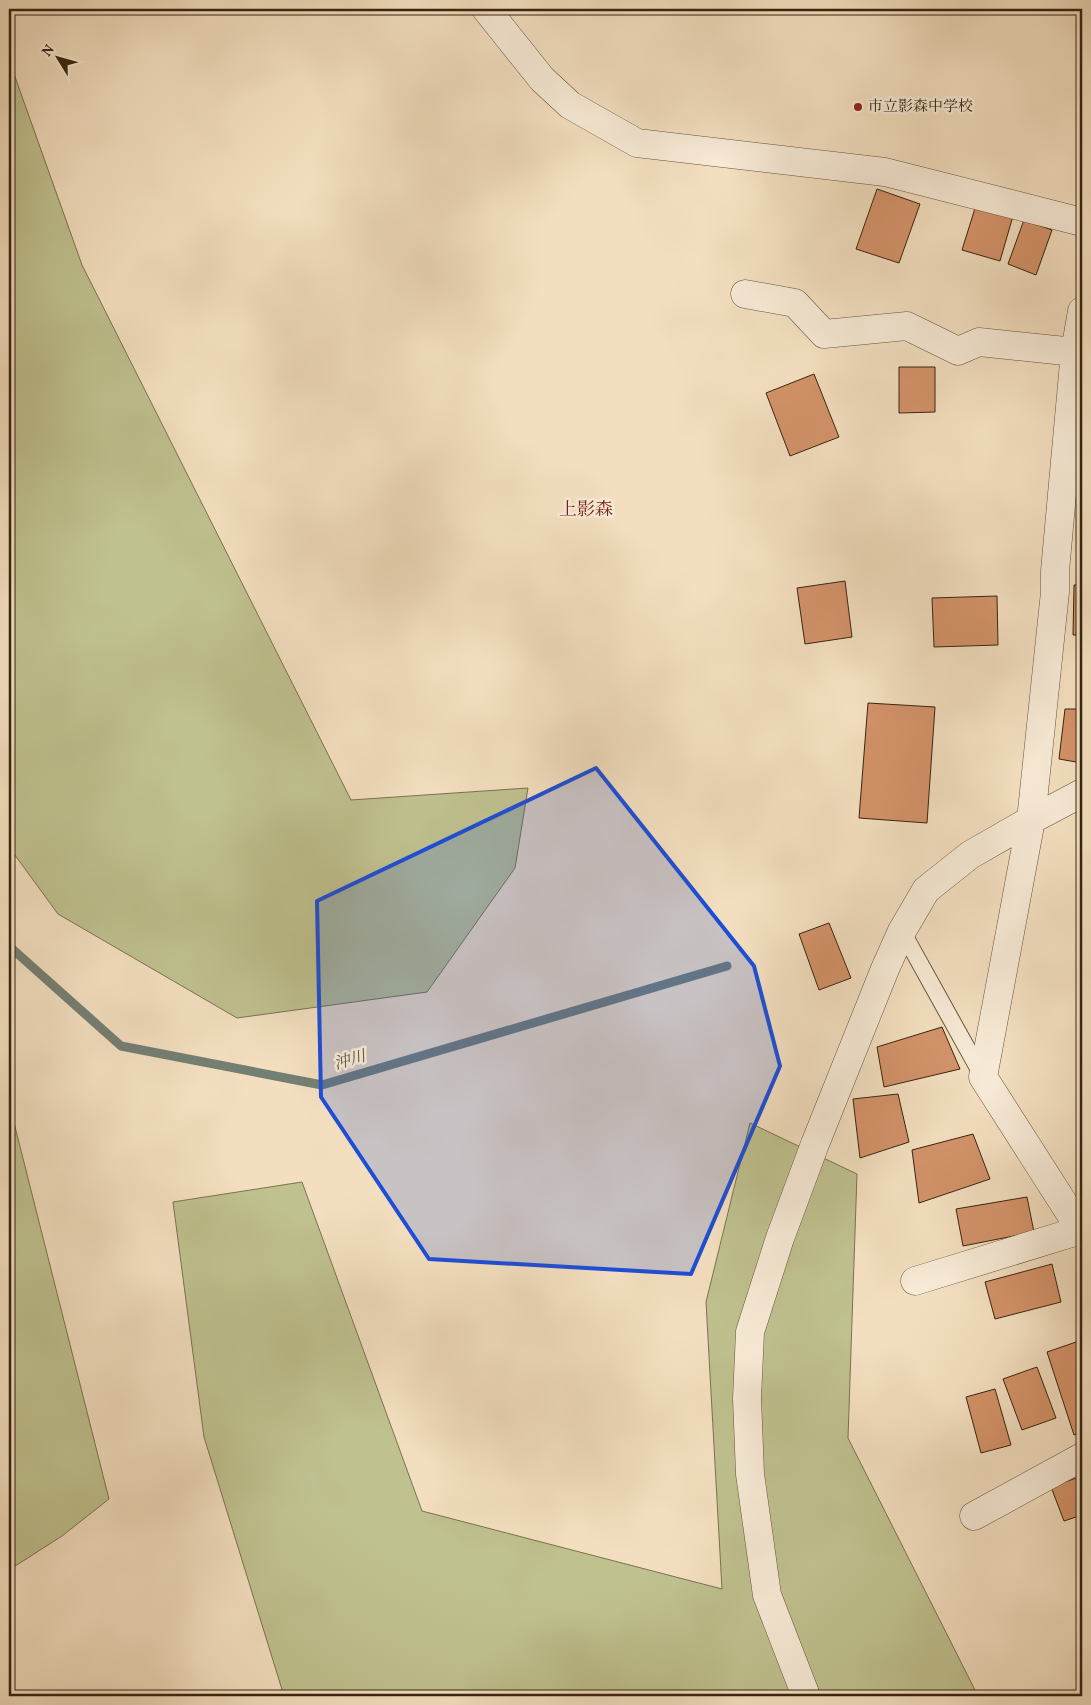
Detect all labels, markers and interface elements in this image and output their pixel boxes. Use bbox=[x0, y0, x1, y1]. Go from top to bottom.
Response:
north arrow bbox=[32, 32, 82, 82]
text: N bbox=[38, 41, 59, 61]
place label: 市立影森中学校 bbox=[868, 97, 973, 118]
marker: 市立影森中学校 bbox=[852, 101, 864, 113]
district label: 上影森 bbox=[559, 498, 613, 523]
water label: 沖川 bbox=[332, 1045, 370, 1076]

